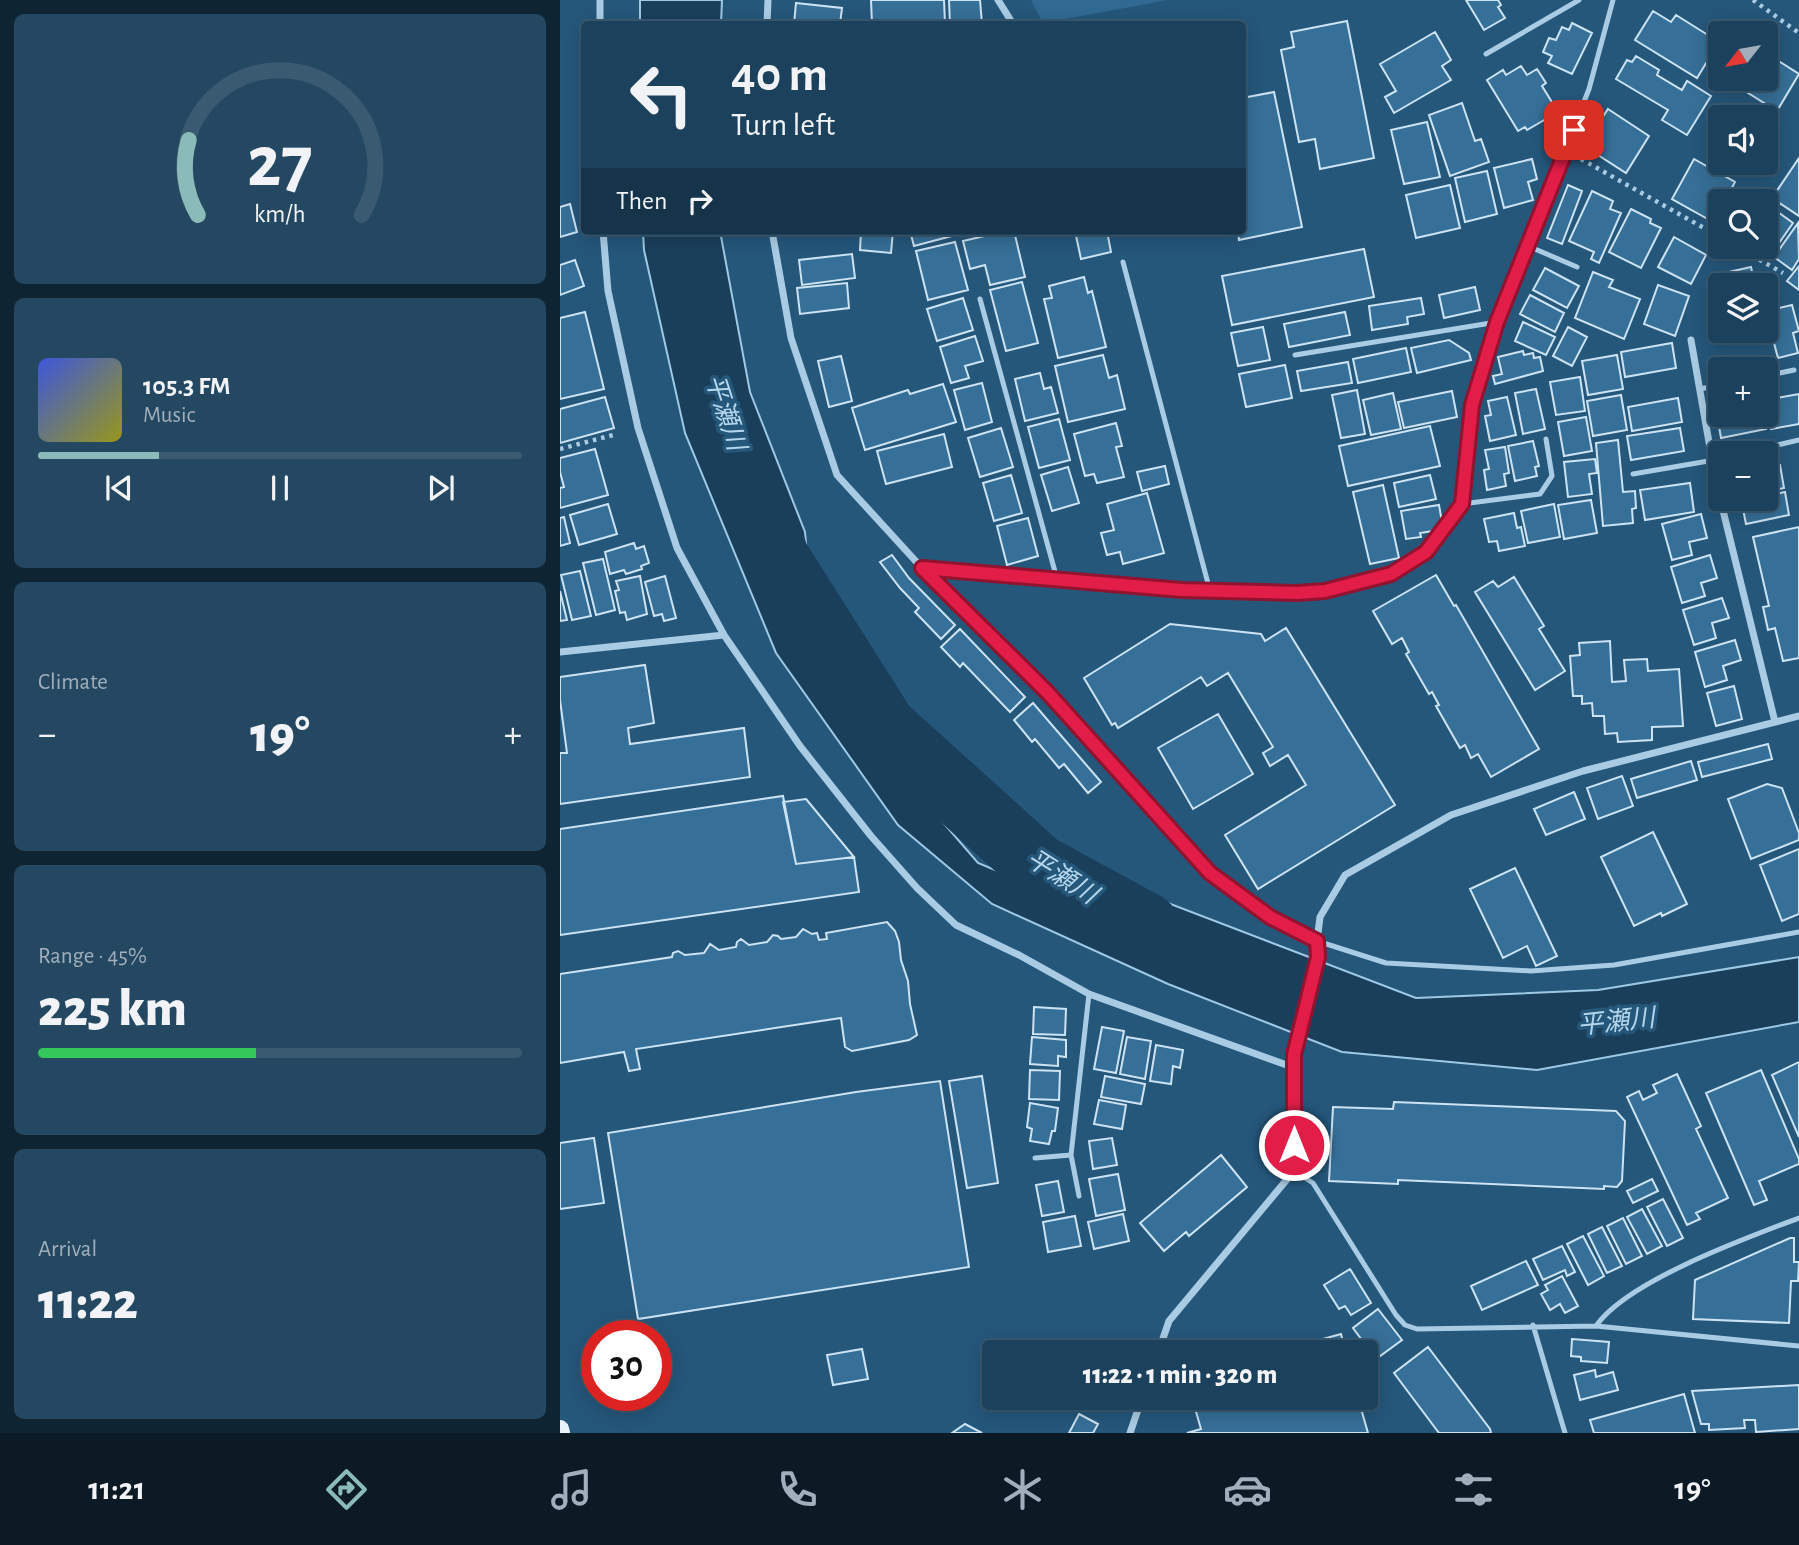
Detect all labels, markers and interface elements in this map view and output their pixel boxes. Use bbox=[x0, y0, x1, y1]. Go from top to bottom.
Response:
north arrow bbox=[1708, 21, 1778, 91]
map controls bbox=[1708, 21, 1778, 511]
icon: left bbox=[616, 49, 707, 140]
text: 40 m bbox=[731, 51, 828, 100]
pin bbox=[1544, 100, 1604, 160]
button: sound bbox=[1708, 105, 1778, 175]
text: Turn left bbox=[731, 109, 835, 141]
icon: arrive bbox=[1555, 111, 1593, 149]
text: 27 bbox=[247, 127, 313, 200]
icon: right bbox=[681, 182, 719, 220]
text: Then bbox=[616, 188, 667, 214]
button: search bbox=[1708, 189, 1778, 259]
text: km/h bbox=[254, 202, 306, 227]
button: layers bbox=[1708, 273, 1778, 343]
button: + bbox=[1708, 357, 1778, 427]
water label: 平瀬川 bbox=[701, 371, 751, 456]
text: 105.3 FM bbox=[143, 373, 231, 399]
text: Music bbox=[143, 404, 195, 427]
button: − bbox=[1708, 441, 1778, 511]
icon: previous bbox=[100, 469, 138, 507]
icon: pause bbox=[261, 469, 299, 507]
icon: next bbox=[422, 469, 460, 507]
text: Climate bbox=[38, 671, 108, 694]
text: 19° bbox=[250, 709, 310, 761]
text: − bbox=[38, 716, 56, 754]
text: + bbox=[504, 716, 522, 754]
water label: 平瀬川 bbox=[1022, 844, 1105, 910]
text: Range · 45% bbox=[38, 945, 147, 968]
text: 225 km bbox=[38, 983, 187, 1035]
water label: 平瀬川 bbox=[1576, 1004, 1659, 1039]
position arrow bbox=[1257, 1108, 1331, 1182]
text: Arrival bbox=[38, 1238, 97, 1261]
text: 11:22 bbox=[38, 1276, 138, 1328]
speed limit sign: 30 bbox=[581, 1320, 672, 1411]
text: 11:22 · 1 min · 320 m bbox=[1083, 1362, 1277, 1388]
icon: directions bbox=[322, 1465, 371, 1514]
icon: music bbox=[547, 1465, 596, 1514]
icon: phone bbox=[773, 1465, 822, 1514]
icon: climate bbox=[998, 1465, 1047, 1514]
icon: car bbox=[1223, 1465, 1272, 1514]
icon: filters bbox=[1449, 1465, 1498, 1514]
text: 11:21 bbox=[88, 1473, 145, 1505]
text: 19° bbox=[1674, 1473, 1711, 1505]

